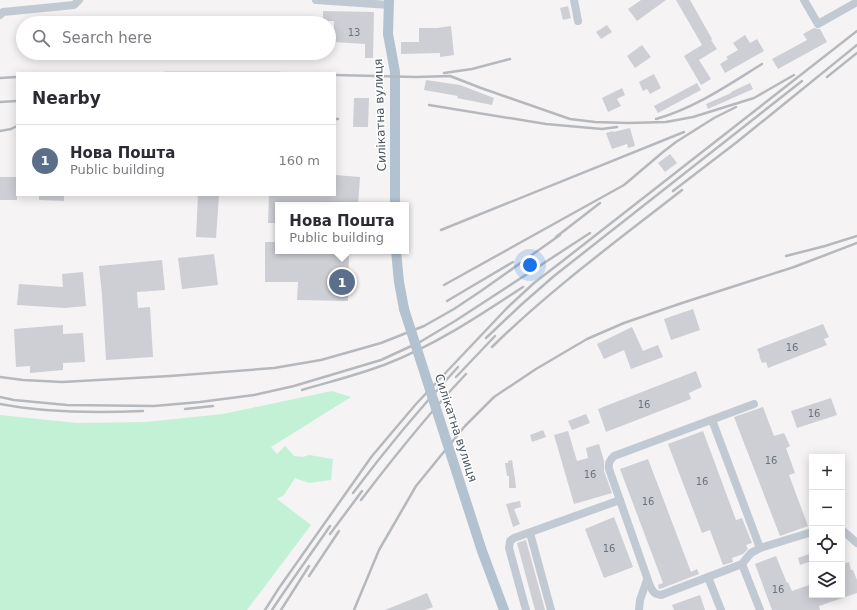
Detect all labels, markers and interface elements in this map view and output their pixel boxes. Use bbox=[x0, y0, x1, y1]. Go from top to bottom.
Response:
search box bbox=[16, 16, 336, 60]
icon: search bbox=[30, 27, 52, 49]
house number: 13 bbox=[348, 27, 360, 38]
text: Search here bbox=[62, 29, 152, 47]
street label: Силікатна вулиця bbox=[371, 58, 389, 172]
text: Nearby bbox=[32, 88, 101, 108]
text: Нова Пошта bbox=[70, 144, 175, 162]
text: 1 bbox=[40, 153, 50, 168]
text: 160 m bbox=[278, 153, 320, 168]
text: Public building bbox=[70, 162, 165, 177]
popup bbox=[275, 202, 409, 254]
text: Нова Пошта bbox=[289, 212, 395, 230]
text: Public building bbox=[289, 230, 384, 245]
your location bbox=[520, 255, 540, 275]
pin: 1 bbox=[329, 267, 355, 297]
house number: 16 bbox=[786, 342, 798, 353]
street label: Силікатна вулиця bbox=[432, 372, 480, 484]
house number: 16 bbox=[638, 399, 650, 410]
house number: 16 bbox=[808, 408, 820, 419]
map controls bbox=[809, 454, 845, 598]
button: + bbox=[809, 454, 845, 490]
house number: 16 bbox=[765, 455, 777, 466]
house number: 16 bbox=[584, 469, 596, 480]
house number: 16 bbox=[696, 476, 708, 487]
button: − bbox=[809, 490, 845, 526]
house number: 16 bbox=[642, 496, 654, 507]
button: locate bbox=[809, 526, 845, 562]
house number: 16 bbox=[603, 543, 615, 554]
button: layers bbox=[809, 562, 845, 598]
house number: 16 bbox=[772, 584, 784, 595]

